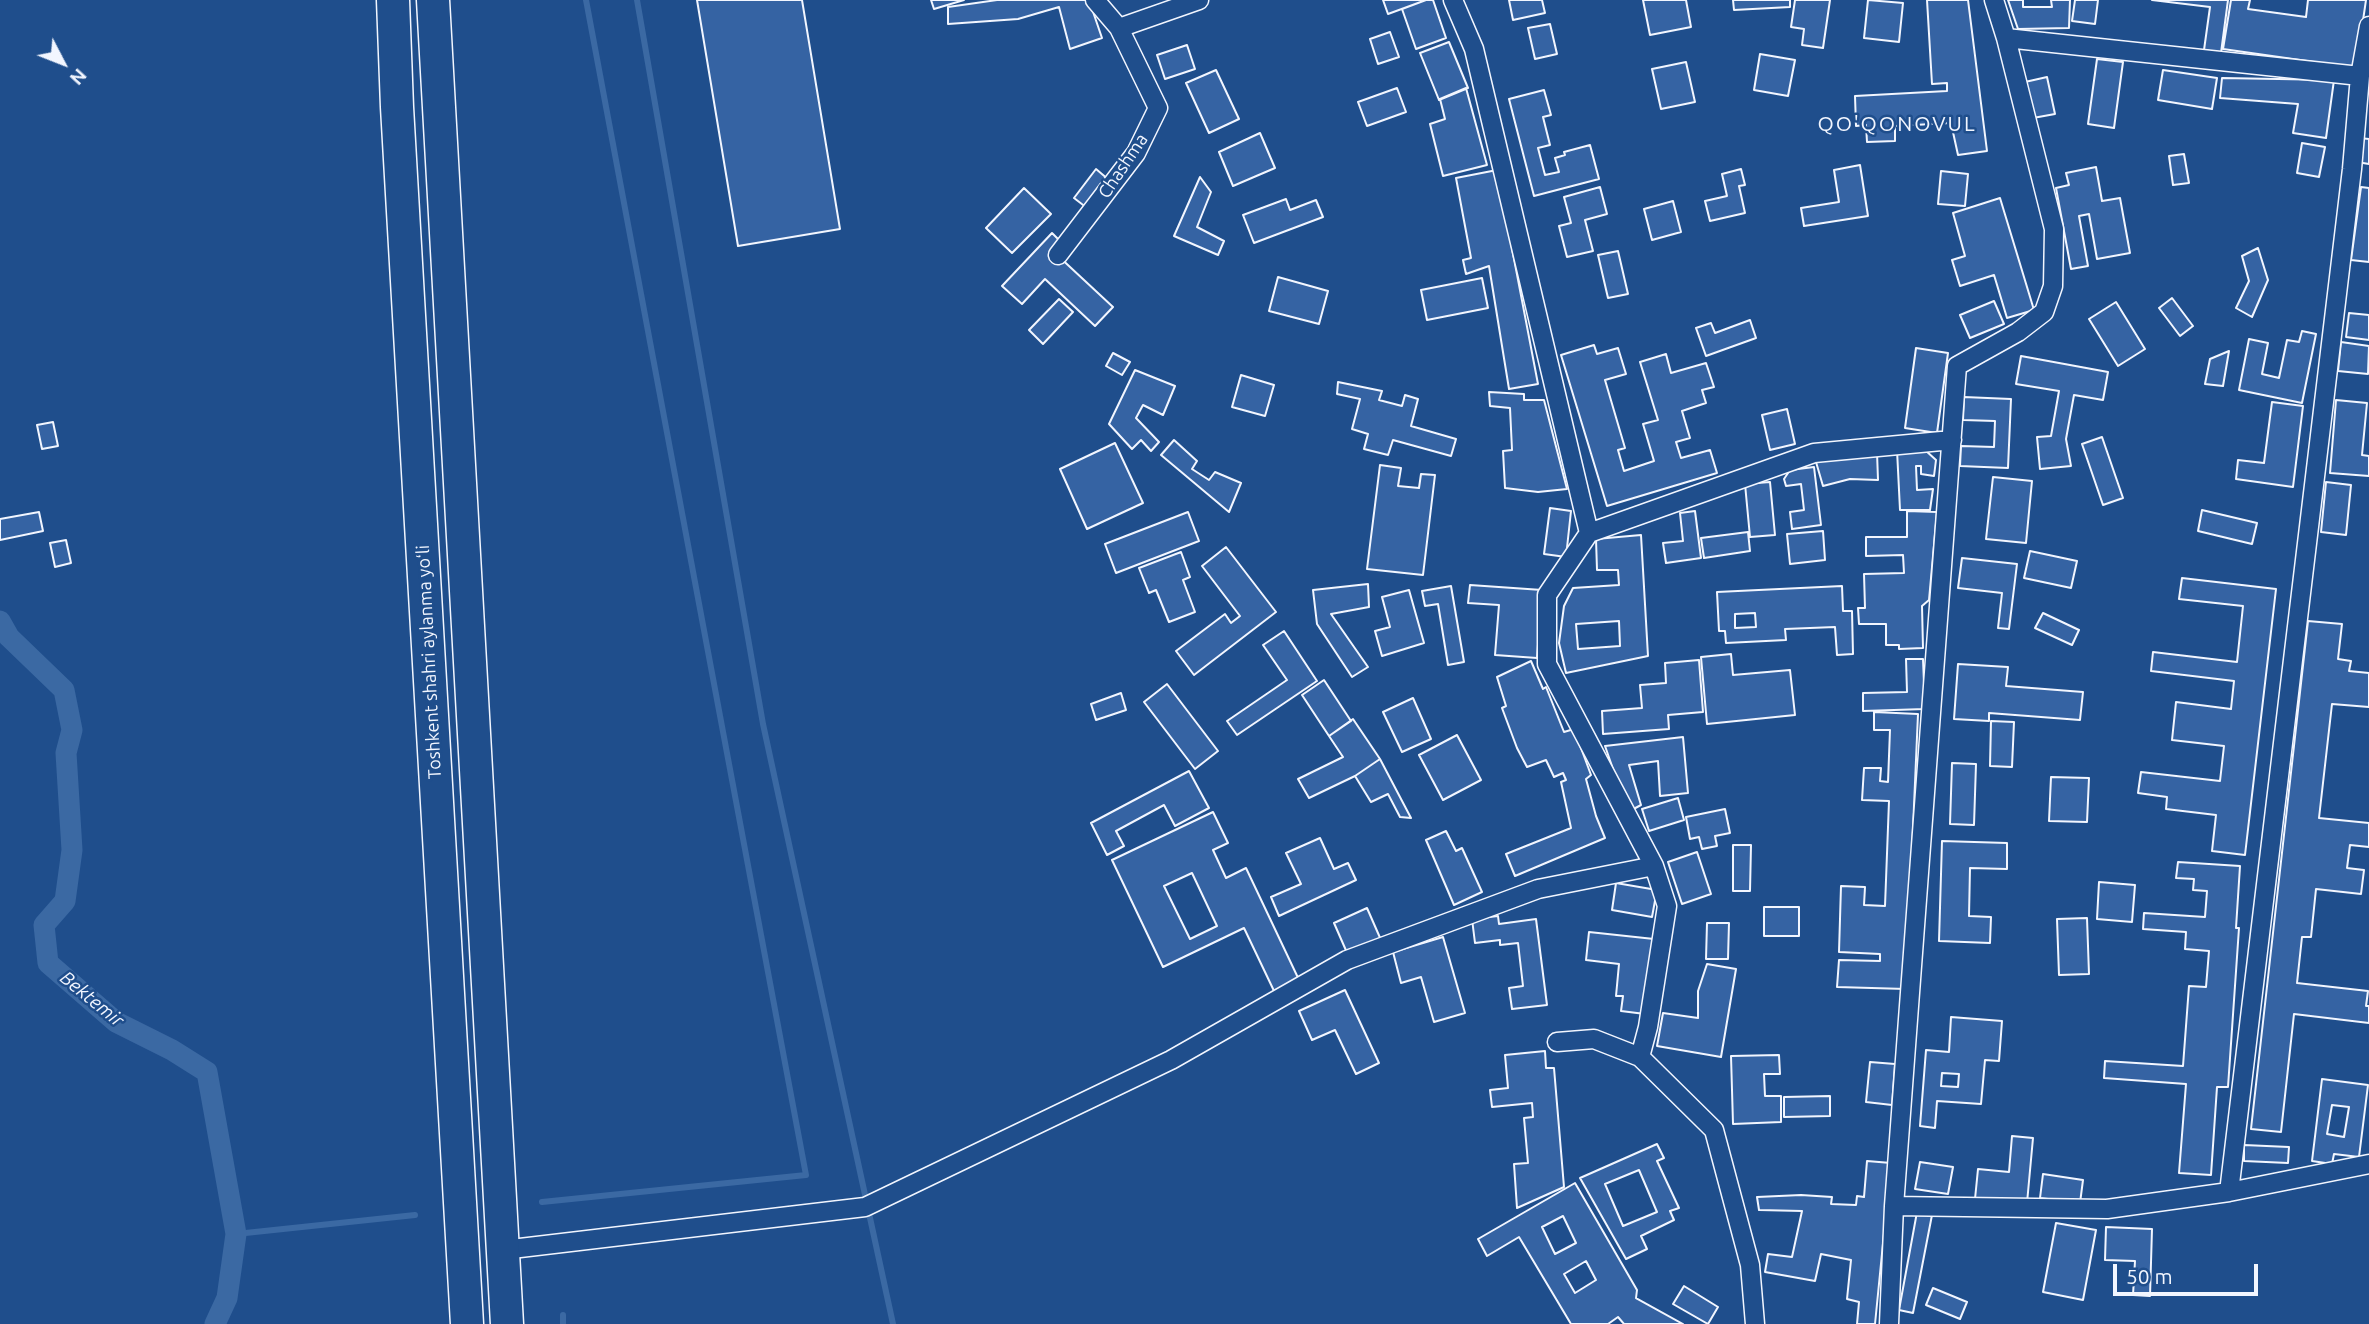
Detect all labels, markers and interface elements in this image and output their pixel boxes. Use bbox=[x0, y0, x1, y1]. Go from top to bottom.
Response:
north arrow bbox=[28, 28, 98, 98]
text: N bbox=[66, 64, 92, 90]
district label: QO'QONOVUL bbox=[1819, 111, 1975, 137]
street label: Chashma bbox=[1094, 130, 1152, 202]
street label: Toshkent shahri aylanma yoʻli bbox=[412, 544, 446, 780]
water label: Bektemir bbox=[55, 966, 129, 1032]
scale bar bbox=[2117, 1250, 2262, 1294]
text: 50 m bbox=[2126, 1264, 2173, 1288]

